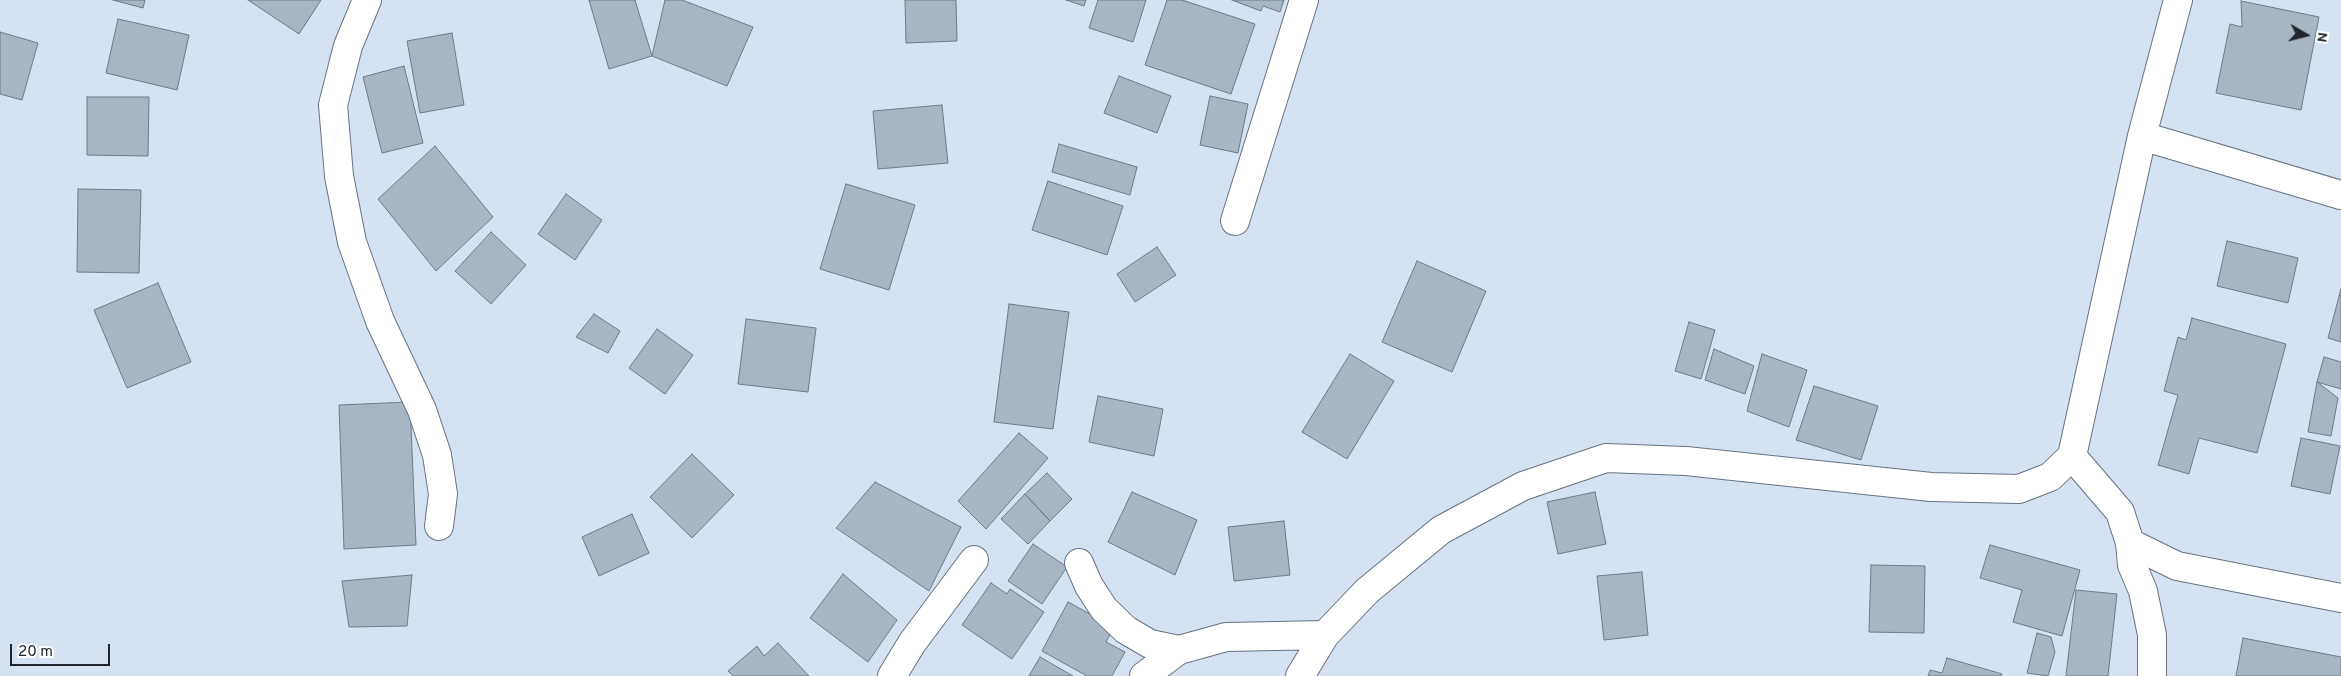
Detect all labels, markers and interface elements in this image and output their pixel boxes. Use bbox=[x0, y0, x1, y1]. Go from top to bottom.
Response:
north arrow bbox=[2281, 10, 2331, 60]
text: N bbox=[2312, 31, 2330, 43]
scale bar bbox=[12, 634, 112, 666]
text: 20 m bbox=[18, 643, 53, 662]

